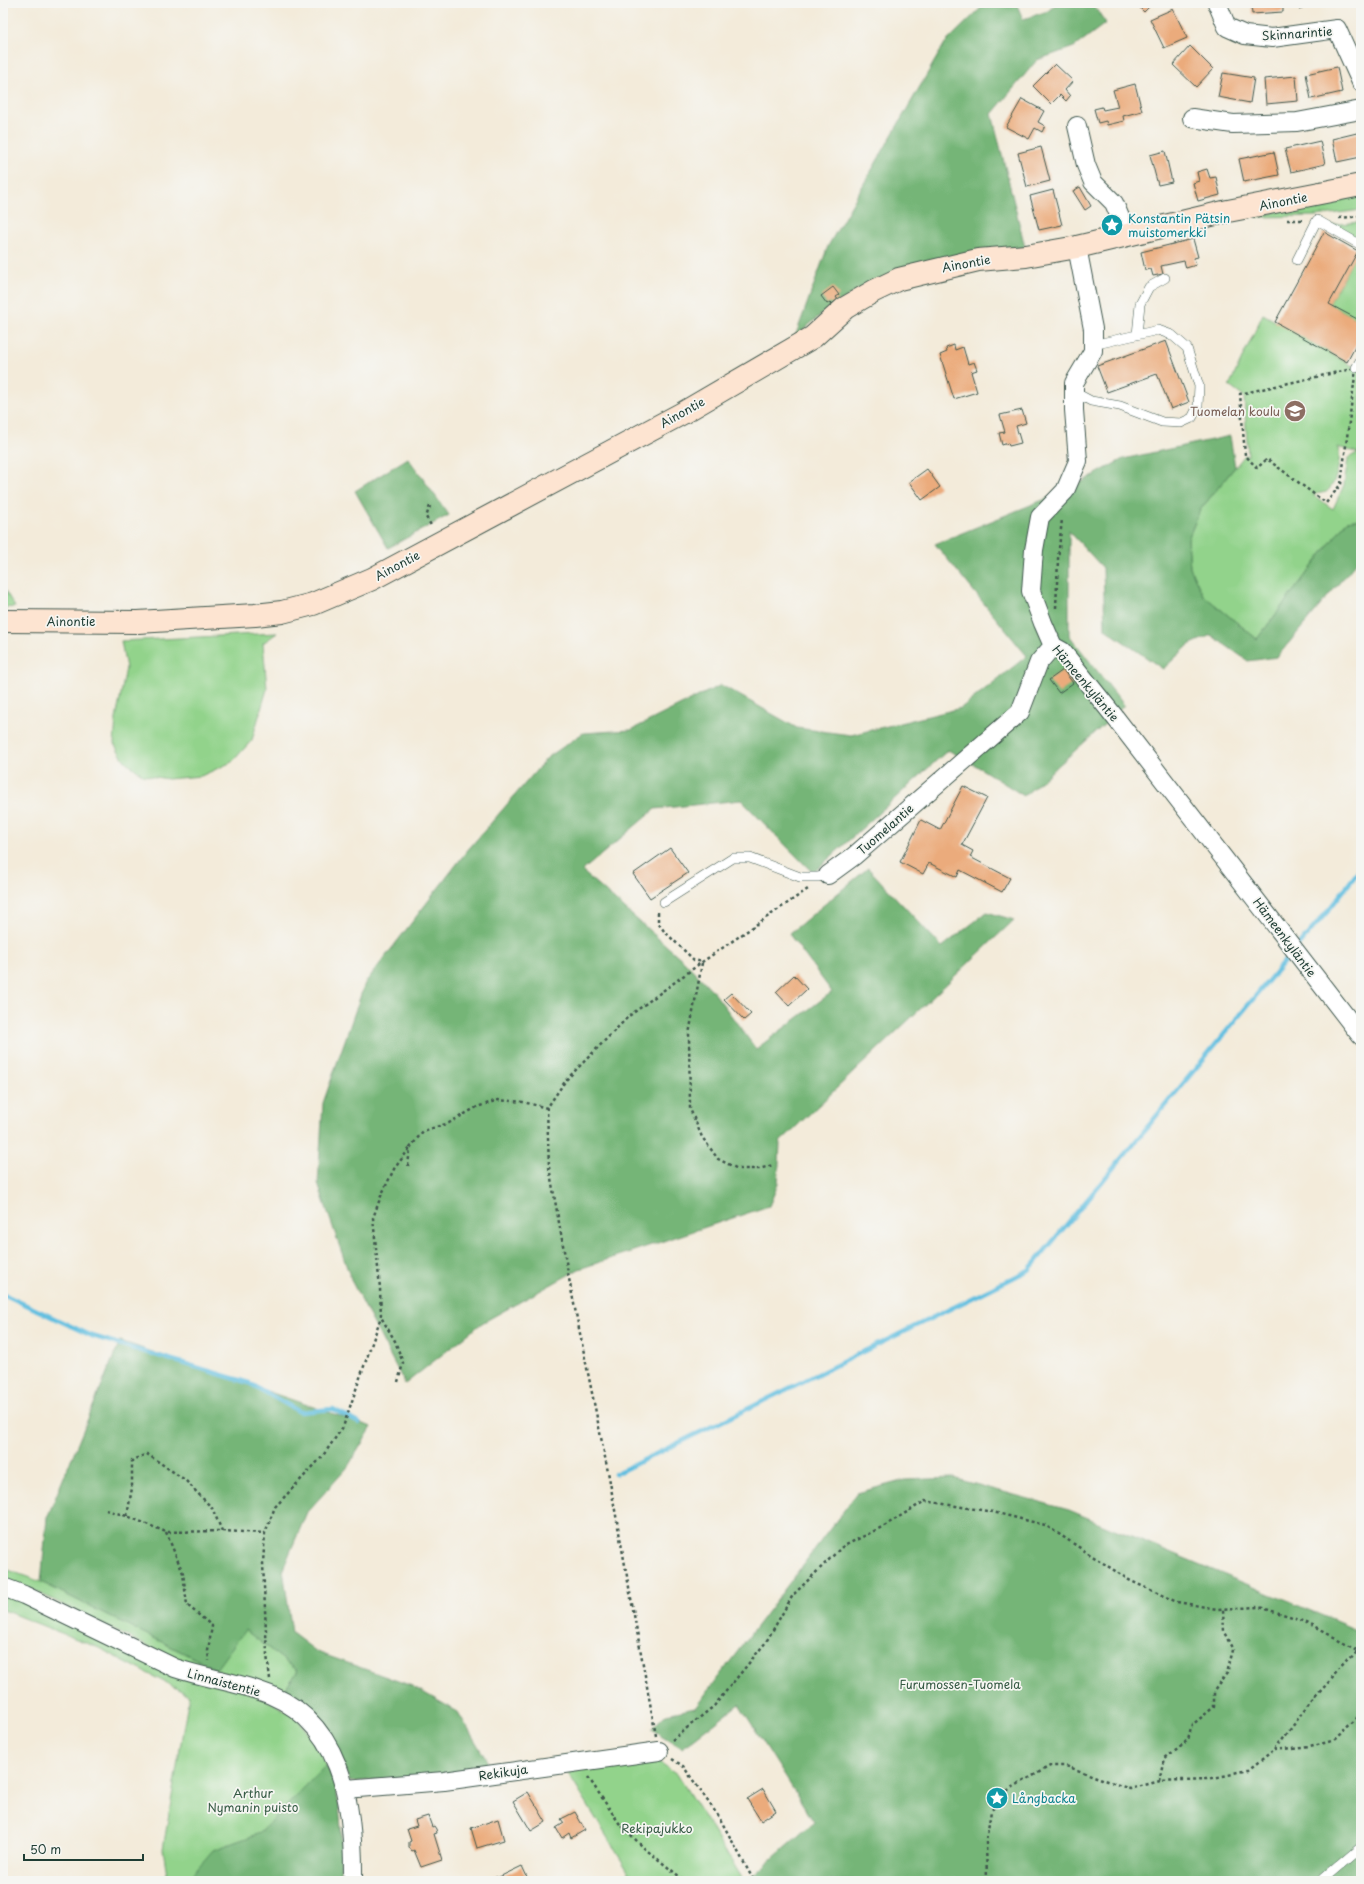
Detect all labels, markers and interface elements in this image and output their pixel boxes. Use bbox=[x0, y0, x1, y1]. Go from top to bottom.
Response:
street label: Skinnarintie bbox=[1261, 22, 1333, 44]
street label: Ainontie bbox=[1257, 188, 1309, 214]
place label: Konstantin Pätsin muistomerkki bbox=[1128, 209, 1230, 241]
place icon: Konstantin Pätsin muistomerkki bbox=[1099, 212, 1125, 238]
street label: Ainontie bbox=[940, 250, 992, 276]
street label: Ainontie bbox=[656, 392, 708, 432]
school or university icon: Tuomelan koulu bbox=[1282, 398, 1308, 424]
place label: Tuomelan koulu bbox=[1190, 402, 1280, 420]
street label: Ainontie bbox=[371, 546, 423, 584]
street label: Ainontie bbox=[47, 612, 95, 630]
street label: Hämeenkyläntie bbox=[1049, 641, 1123, 725]
street label: Tuomelantie bbox=[853, 799, 917, 859]
street label: Hämeenkyläntie bbox=[1249, 894, 1321, 980]
street label: Linnaistentie bbox=[185, 1664, 263, 1700]
park label: Furumossen-Tuomela bbox=[899, 1675, 1021, 1693]
street label: Rekikuja bbox=[477, 1760, 529, 1784]
park label: Arthur Nymanin puisto bbox=[208, 1784, 299, 1816]
place icon: Långbacka bbox=[984, 1785, 1010, 1811]
place label: Långbacka bbox=[1012, 1789, 1076, 1807]
park label: Rekipajukko bbox=[621, 1819, 693, 1837]
scale bar bbox=[24, 1836, 143, 1862]
text: 50 m bbox=[30, 1840, 61, 1858]

